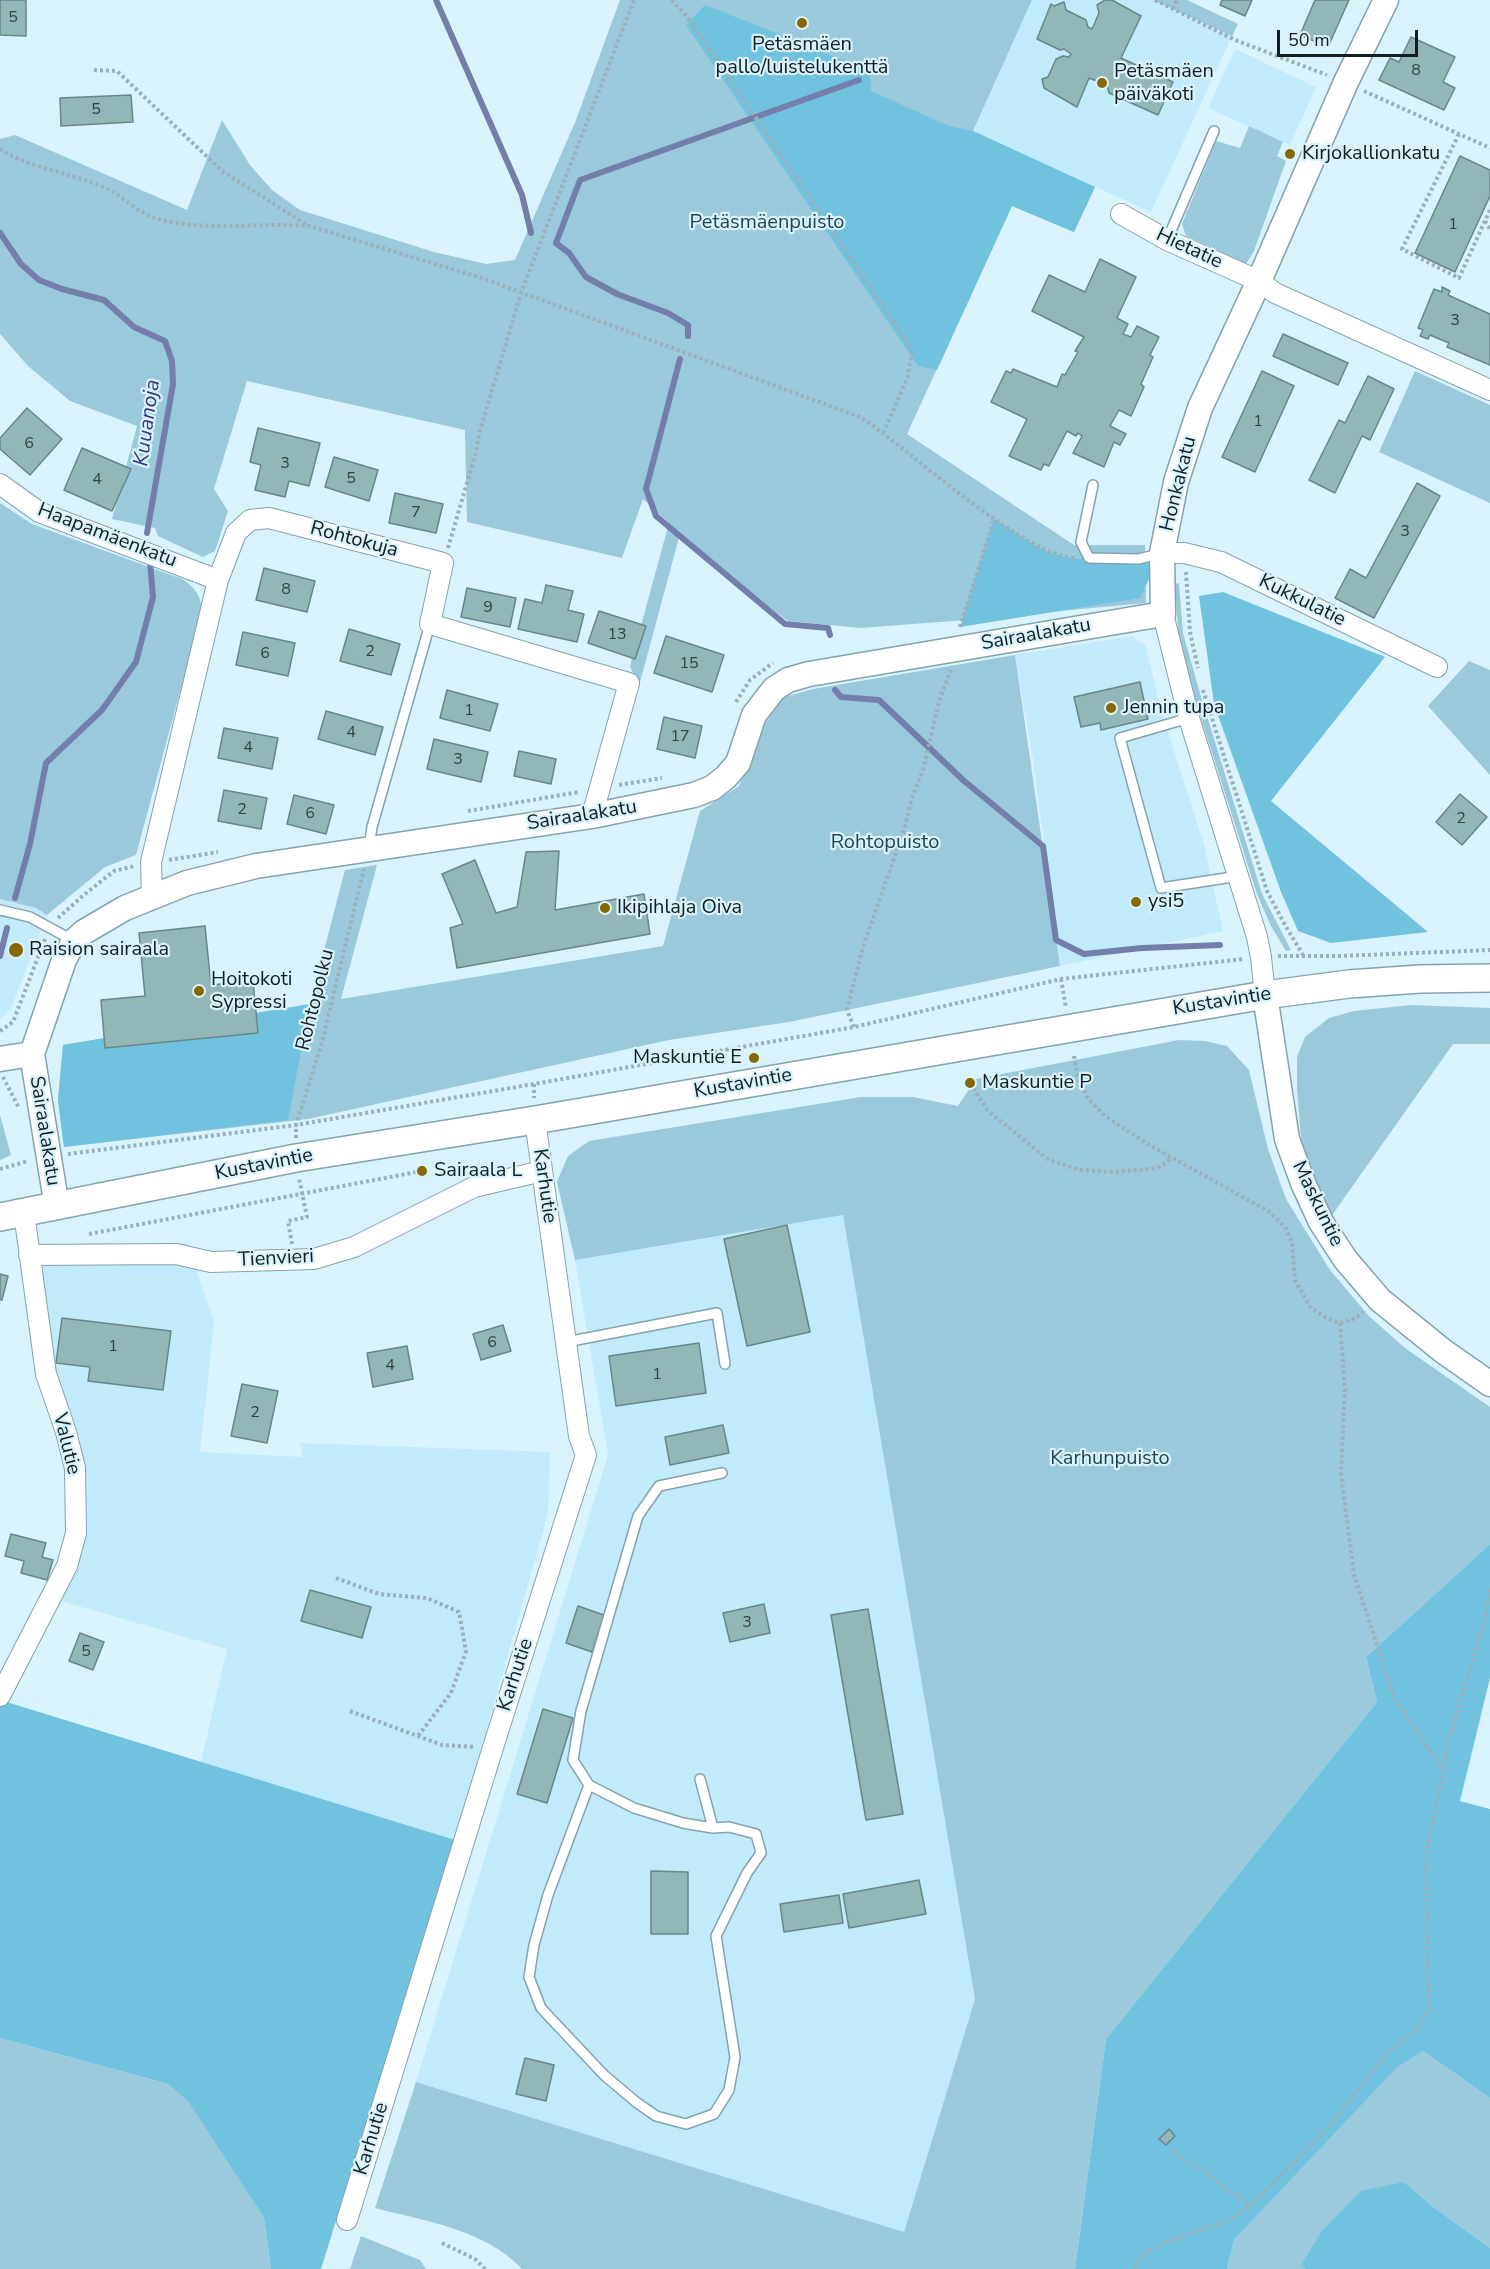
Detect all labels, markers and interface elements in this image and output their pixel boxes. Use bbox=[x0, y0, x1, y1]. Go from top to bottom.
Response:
house number: 5 bbox=[8, 8, 18, 28]
marker: Petäsmäen pallo/luistelukenttä bbox=[795, 16, 809, 30]
scale bar bbox=[1280, 18, 1421, 56]
text: 50 m bbox=[1288, 28, 1330, 52]
place label: Petäsmäen pallo/luistelukenttä bbox=[716, 33, 888, 80]
place label: Petäsmäen päiväkoti bbox=[1114, 60, 1214, 107]
house number: 8 bbox=[1411, 61, 1421, 81]
marker: Petäsmäen päiväkoti bbox=[1095, 76, 1109, 90]
house number: 5 bbox=[91, 100, 101, 120]
place label: Kirjokallionkatu bbox=[1302, 142, 1440, 166]
marker: Kirjokallionkatu bbox=[1283, 147, 1297, 161]
park label: Petäsmäenpuisto bbox=[690, 211, 844, 235]
house number: 1 bbox=[1448, 215, 1458, 235]
street label: Hietatie bbox=[1152, 223, 1226, 275]
house number: 3 bbox=[1450, 311, 1460, 331]
water label: Kuuanoja bbox=[129, 378, 167, 468]
house number: 1 bbox=[1253, 412, 1263, 432]
house number: 6 bbox=[24, 434, 34, 454]
street label: Honkakatu bbox=[1156, 434, 1202, 534]
house number: 3 bbox=[280, 454, 290, 474]
house number: 5 bbox=[346, 469, 356, 489]
house number: 4 bbox=[92, 470, 102, 490]
street label: Haapamäenkatu bbox=[34, 498, 180, 574]
house number: 7 bbox=[411, 503, 421, 523]
street label: Rohtokuja bbox=[307, 517, 401, 563]
house number: 3 bbox=[1400, 522, 1410, 542]
street label: Kukkulatie bbox=[1255, 570, 1349, 632]
house number: 8 bbox=[281, 580, 291, 600]
house number: 9 bbox=[483, 598, 493, 618]
street label: Sairaalakatu bbox=[979, 614, 1093, 656]
house number: 13 bbox=[607, 625, 627, 645]
house number: 2 bbox=[365, 642, 375, 662]
house number: 6 bbox=[260, 644, 270, 664]
house number: 15 bbox=[679, 654, 699, 674]
place label: Jennin tupa bbox=[1123, 696, 1224, 720]
house number: 1 bbox=[464, 701, 474, 721]
marker: Jennin tupa bbox=[1104, 701, 1118, 715]
house number: 4 bbox=[346, 723, 356, 743]
house number: 17 bbox=[670, 727, 690, 747]
house number: 4 bbox=[243, 738, 253, 758]
house number: 3 bbox=[453, 750, 463, 770]
street label: Sairaalakatu bbox=[525, 795, 639, 837]
house number: 2 bbox=[237, 800, 247, 820]
house number: 6 bbox=[305, 804, 315, 824]
house number: 2 bbox=[1456, 809, 1466, 829]
park label: Rohtopuisto bbox=[831, 831, 939, 855]
place label: ysi5 bbox=[1148, 890, 1184, 914]
marker: ysi5 bbox=[1129, 895, 1143, 909]
place label: Ikipihlaja Oiva bbox=[617, 896, 742, 920]
marker: Ikipihlaja Oiva bbox=[598, 901, 612, 915]
place label: Raision sairaala bbox=[29, 938, 169, 962]
marker: Raision sairaala bbox=[7, 941, 25, 959]
street label: Rohtopolku bbox=[292, 947, 340, 1053]
place label: Hoitokoti Sypressi bbox=[211, 968, 292, 1015]
street label: Kustavintie bbox=[1171, 982, 1273, 1022]
marker: Hoitokoti Sypressi bbox=[192, 984, 206, 998]
place label: Maskuntie E bbox=[633, 1046, 742, 1070]
marker: Maskuntie E bbox=[747, 1051, 761, 1065]
street label: Kustavintie bbox=[692, 1064, 794, 1104]
place label: Maskuntie P bbox=[982, 1071, 1092, 1095]
street label: Sairaalakatu bbox=[23, 1074, 65, 1188]
marker: Maskuntie P bbox=[963, 1076, 977, 1090]
street label: Kustavintie bbox=[213, 1144, 315, 1186]
street label: Karhutie bbox=[527, 1147, 561, 1225]
street label: Maskuntie bbox=[1286, 1157, 1348, 1251]
place label: Sairaala L bbox=[434, 1159, 522, 1183]
marker: Sairaala L bbox=[415, 1164, 429, 1178]
street label: Tienvieri bbox=[237, 1245, 315, 1273]
house number: 6 bbox=[487, 1333, 497, 1353]
house number: 1 bbox=[108, 1337, 118, 1357]
house number: 4 bbox=[385, 1356, 395, 1376]
house number: 1 bbox=[652, 1365, 662, 1385]
house number: 2 bbox=[250, 1403, 260, 1423]
street label: Valutie bbox=[47, 1411, 85, 1477]
park label: Karhunpuisto bbox=[1050, 1447, 1170, 1471]
house number: 3 bbox=[742, 1613, 752, 1633]
street label: Karhutie bbox=[493, 1636, 539, 1714]
house number: 5 bbox=[81, 1642, 91, 1662]
street label: Karhutie bbox=[350, 2100, 394, 2178]

